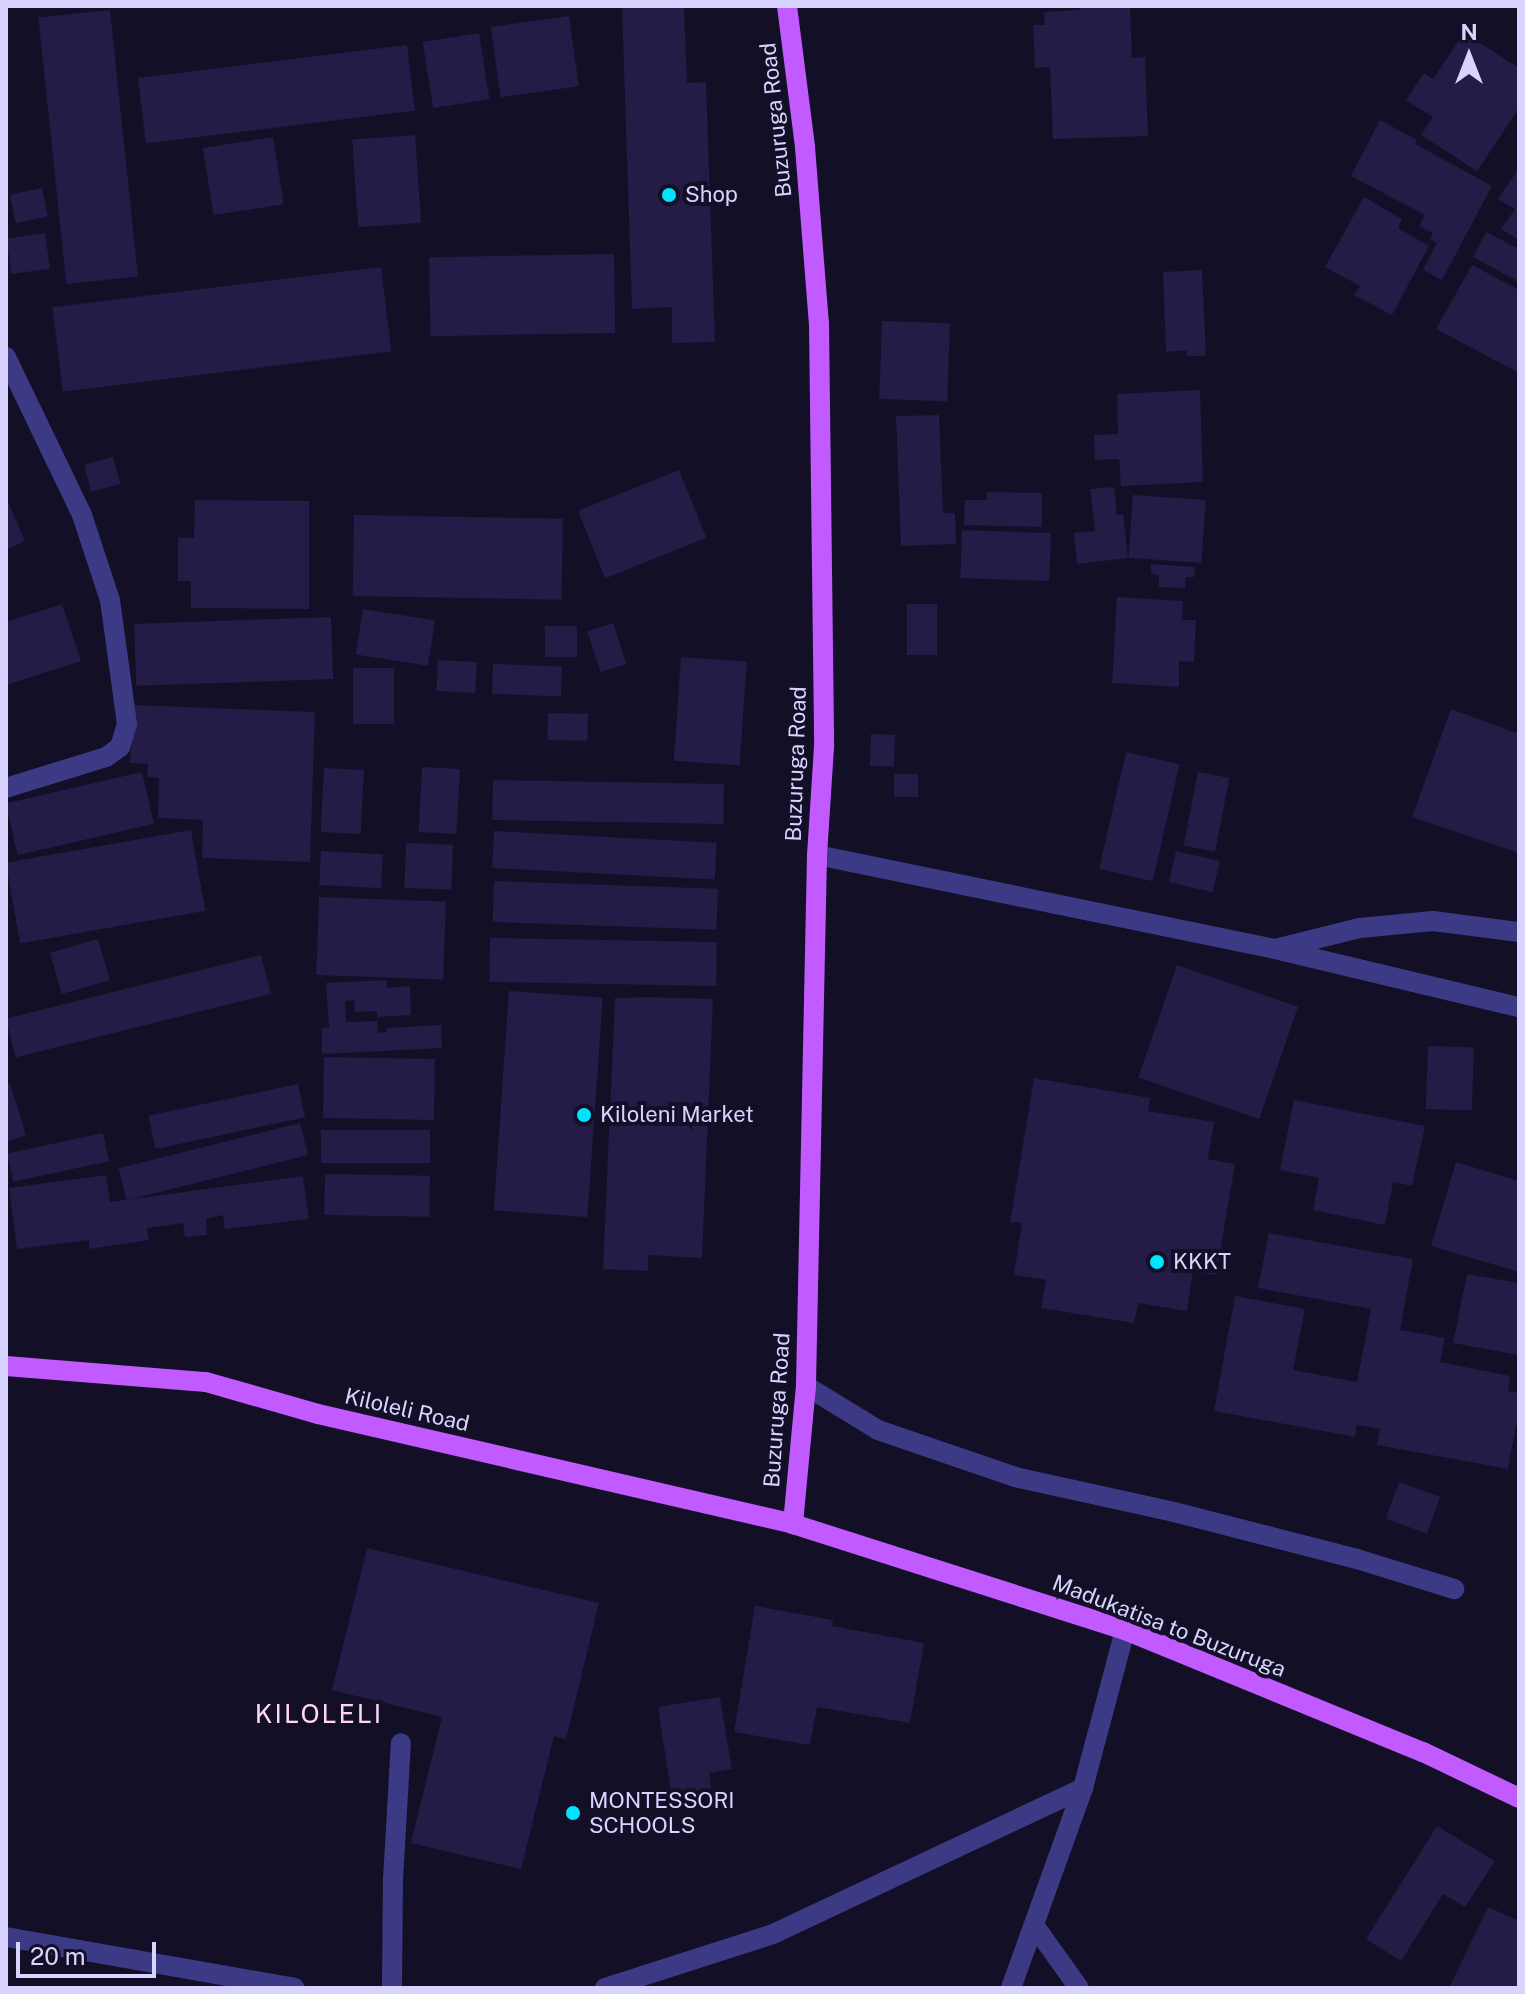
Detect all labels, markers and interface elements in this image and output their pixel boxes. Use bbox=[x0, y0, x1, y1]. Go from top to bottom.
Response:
north arrow bbox=[1429, 16, 1509, 96]
text: N bbox=[1460, 19, 1478, 45]
street label: Buzuruga Road bbox=[755, 41, 797, 199]
place label: Shop bbox=[685, 182, 738, 208]
marker: Shop bbox=[660, 186, 678, 204]
street label: Buzuruga Road bbox=[780, 686, 812, 842]
place label: Kiloleni Market bbox=[600, 1102, 754, 1128]
marker: Kiloleni Market bbox=[575, 1106, 593, 1124]
place label: KKKT bbox=[1173, 1249, 1231, 1275]
marker: KKKT bbox=[1148, 1253, 1166, 1271]
street label: Buzuruga Road bbox=[758, 1332, 796, 1488]
street label: Kiloleli Road bbox=[342, 1383, 472, 1437]
street label: Madukatisa to Buzuruga bbox=[1049, 1569, 1289, 1683]
district label: KILOLELI bbox=[255, 1698, 383, 1730]
place label: MONTESSORI SCHOOLS bbox=[589, 1787, 735, 1838]
marker: MONTESSORI SCHOOLS bbox=[564, 1804, 582, 1822]
scale bar bbox=[20, 1926, 160, 1976]
text: 20 m bbox=[30, 1942, 86, 1970]

